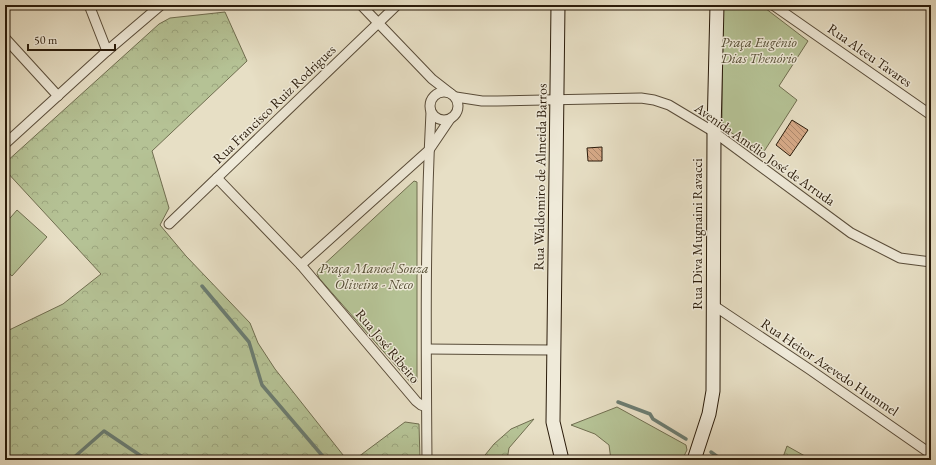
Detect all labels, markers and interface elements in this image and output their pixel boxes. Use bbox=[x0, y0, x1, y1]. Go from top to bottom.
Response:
street label: Rua Alceu Tavares bbox=[824, 19, 916, 91]
scale bar bbox=[28, 26, 115, 52]
text: 50 m bbox=[34, 32, 58, 48]
park label: Praça Eugênio Dias Thenório bbox=[720, 33, 798, 67]
street label: Rua Francisco Ruiz Rodrigues bbox=[209, 40, 340, 167]
street label: Rua Waldomiro de Almeida Barros bbox=[529, 83, 551, 271]
street label: Avenida Amélio José de Arruda bbox=[690, 98, 839, 210]
street label: Rua Diva Mugnaini Ravacci bbox=[688, 158, 706, 310]
park label: Praça Manoel Souza Oliveira - Neco bbox=[319, 259, 429, 293]
street label: Rua José Ribeiro bbox=[352, 305, 424, 387]
street label: Rua Heitor Azevedo Hummel bbox=[758, 314, 903, 420]

